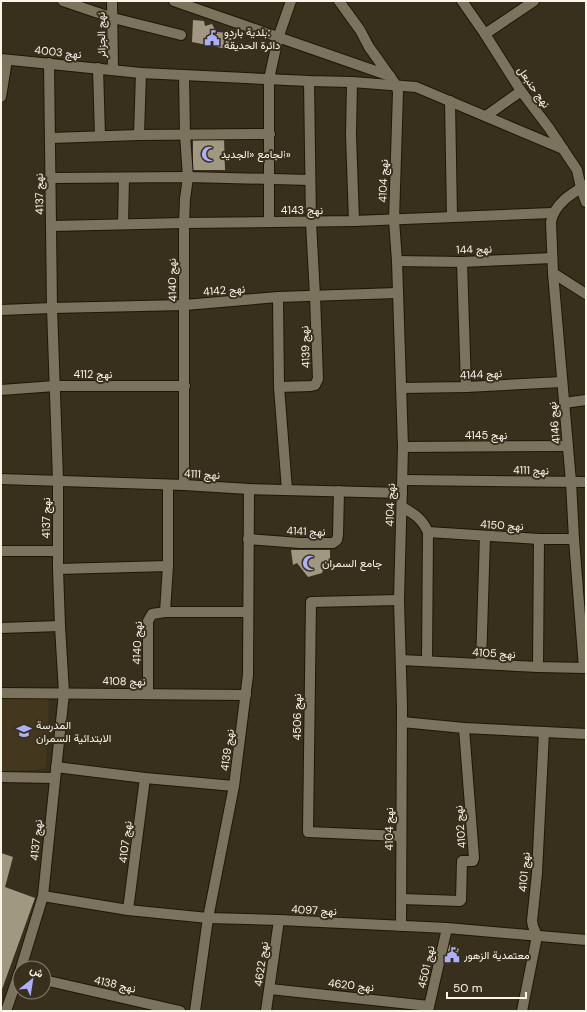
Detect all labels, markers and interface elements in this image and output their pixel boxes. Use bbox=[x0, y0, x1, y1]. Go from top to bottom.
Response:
street label: نهج الجزائر bbox=[94, 12, 109, 59]
place label: بلدية باردو: دائرة الحديقة bbox=[224, 25, 280, 52]
public building icon: بلدية باردو: دائرة الحديقة bbox=[203, 29, 221, 47]
street label: نهج 4003 bbox=[34, 43, 82, 62]
street label: نهج حنبعل bbox=[514, 63, 553, 111]
mosque icon: الجامع «الجديد» bbox=[200, 145, 218, 163]
place label: الجامع «الجديد» bbox=[221, 147, 291, 162]
street label: نهج 4104 bbox=[375, 159, 392, 203]
street label: نهج 4137 bbox=[32, 173, 47, 215]
street label: نهج 4143 bbox=[281, 203, 323, 218]
street label: نهج 144 bbox=[456, 241, 492, 258]
street label: نهج 4140 bbox=[165, 258, 180, 302]
street label: نهج 4142 bbox=[202, 282, 246, 299]
street label: نهج 4139 bbox=[297, 326, 314, 368]
street label: نهج 4144 bbox=[459, 366, 503, 383]
street label: نهج 4112 bbox=[74, 367, 113, 382]
street label: نهج 4146 bbox=[545, 401, 564, 445]
street label: نهج 4145 bbox=[465, 428, 507, 443]
street label: نهج 4111 bbox=[513, 463, 549, 478]
street label: نهج 4111 bbox=[184, 466, 220, 483]
street label: نهج 4104 bbox=[382, 483, 399, 527]
street label: نهج 4137 bbox=[39, 497, 54, 539]
street label: نهج 4150 bbox=[480, 517, 524, 534]
street label: نهج 4141 bbox=[286, 523, 326, 540]
mosque icon: جامع السمران bbox=[301, 554, 319, 572]
place label: جامع السمران bbox=[322, 556, 382, 571]
street label: نهج 4140 bbox=[129, 621, 146, 665]
street label: نهج 4105 bbox=[472, 645, 516, 662]
street label: نهج 4108 bbox=[102, 674, 146, 689]
street label: نهج 4506 bbox=[290, 694, 305, 740]
place label: المدرسة الابتدائية السمران bbox=[36, 718, 111, 745]
school or university icon: المدرسة الابتدائية السمران bbox=[15, 722, 33, 740]
street label: نهج 4139 bbox=[217, 728, 238, 772]
street label: نهج 4102 bbox=[451, 805, 470, 849]
street label: نهج 4104 bbox=[382, 807, 397, 851]
street label: نهج 4137 bbox=[27, 819, 46, 861]
street label: نهج 4107 bbox=[115, 820, 136, 864]
street label: نهج 4101 bbox=[515, 851, 534, 893]
street label: نهج 4097 bbox=[291, 902, 337, 919]
street label: نهج 4622 bbox=[251, 941, 272, 987]
street label: نهج 4501 bbox=[414, 944, 439, 990]
public building icon: معتمدية الزهور bbox=[443, 946, 461, 964]
place label: معتمدية الزهور bbox=[463, 948, 530, 962]
north arrow bbox=[12, 960, 52, 1000]
text: ش bbox=[28, 962, 46, 981]
street label: نهج 4138 bbox=[93, 972, 137, 997]
scale bar bbox=[447, 974, 526, 1000]
street label: نهج 4620 bbox=[327, 976, 375, 995]
text: 50 m bbox=[453, 980, 482, 996]

